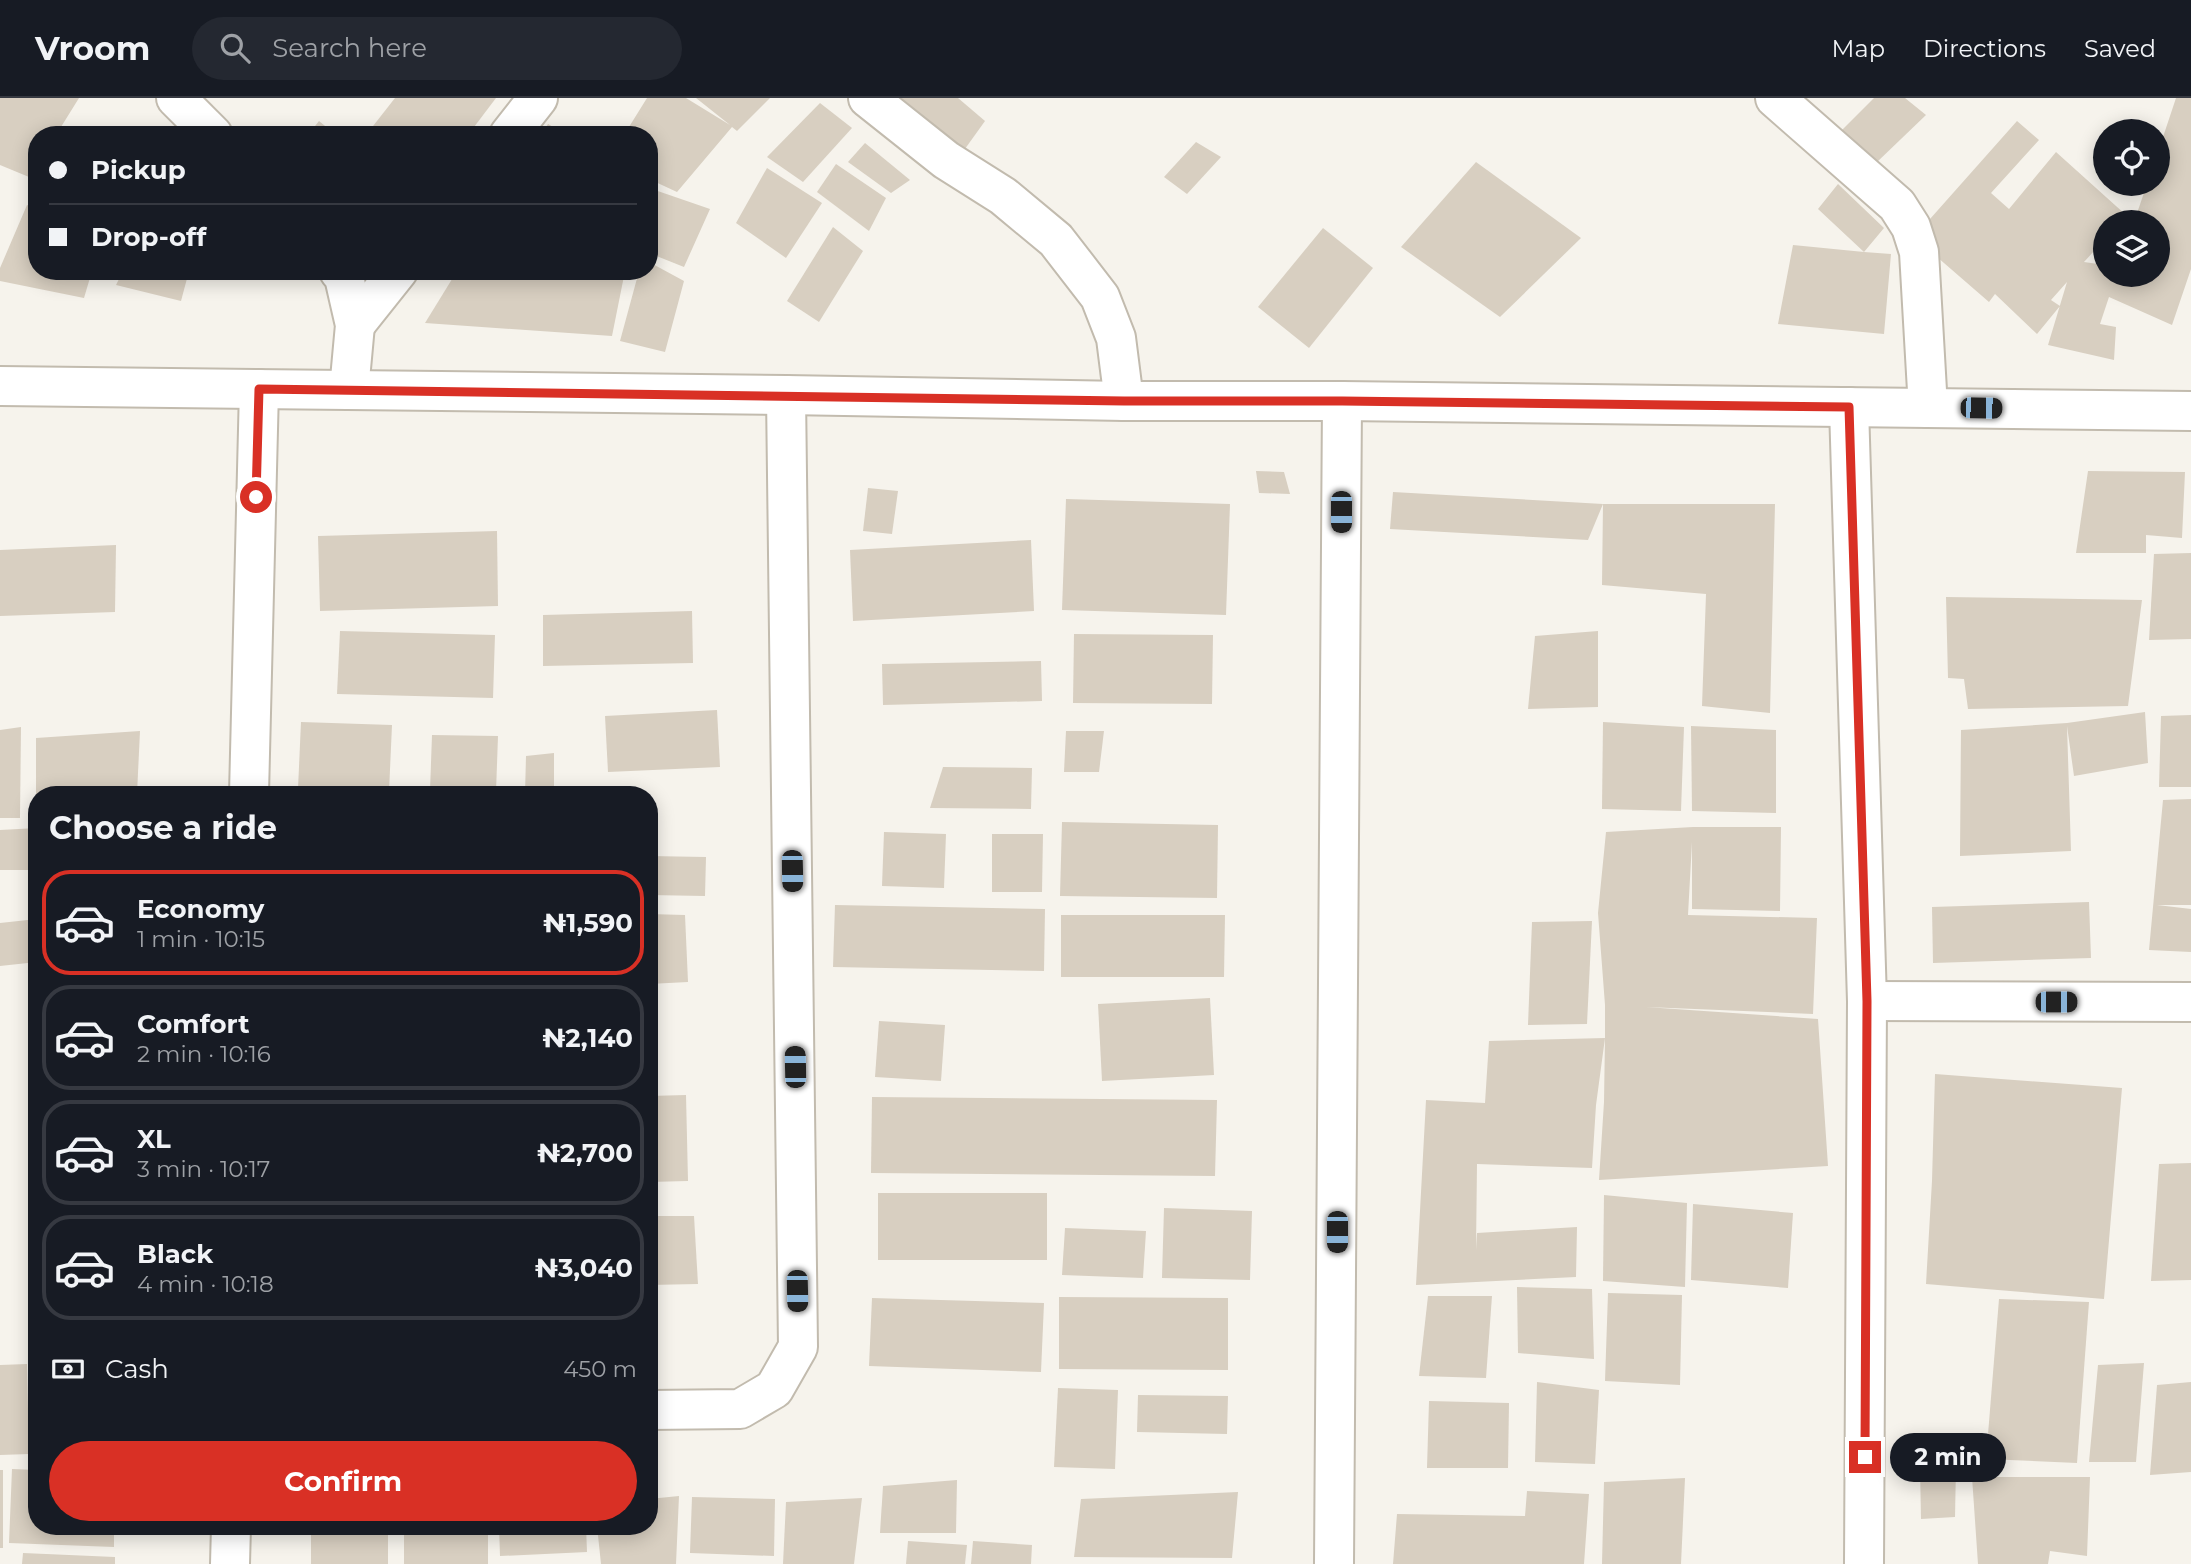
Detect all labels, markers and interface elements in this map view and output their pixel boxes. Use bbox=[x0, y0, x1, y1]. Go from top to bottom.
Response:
search box bbox=[192, 17, 682, 80]
text: Vroom bbox=[35, 28, 150, 68]
icon: search bbox=[216, 29, 254, 67]
text: Search here bbox=[272, 32, 427, 64]
text: Map bbox=[1832, 34, 1885, 63]
text: Directions bbox=[1923, 34, 2046, 63]
text: Saved bbox=[2084, 34, 2156, 63]
map controls bbox=[2093, 119, 2170, 287]
button: locate bbox=[2093, 119, 2170, 196]
text: Pickup bbox=[91, 154, 186, 186]
button: layers bbox=[2093, 210, 2170, 287]
text: Drop-off bbox=[91, 221, 206, 253]
car bbox=[1960, 397, 2003, 419]
route start bbox=[240, 481, 272, 513]
car bbox=[1331, 491, 1352, 533]
text: Choose a ride bbox=[49, 808, 277, 847]
car bbox=[782, 850, 803, 892]
icon: car bbox=[53, 891, 116, 954]
text: Economy bbox=[137, 893, 264, 925]
text: ₦1,590 bbox=[543, 907, 633, 939]
text: 1 min · 10:15 bbox=[137, 925, 265, 953]
car bbox=[2036, 992, 2078, 1013]
icon: car bbox=[53, 1006, 116, 1069]
text: Comfort bbox=[137, 1008, 249, 1040]
text: ₦2,140 bbox=[542, 1022, 633, 1054]
text: 2 min · 10:16 bbox=[137, 1040, 271, 1068]
car bbox=[785, 1046, 806, 1088]
icon: car bbox=[53, 1121, 116, 1184]
text: XL bbox=[137, 1123, 171, 1155]
text: ₦2,700 bbox=[537, 1137, 633, 1169]
text: 3 min · 10:17 bbox=[137, 1155, 270, 1183]
car bbox=[1327, 1211, 1348, 1253]
icon: car bbox=[53, 1236, 116, 1299]
text: Black bbox=[137, 1238, 213, 1270]
text: ₦3,040 bbox=[534, 1252, 633, 1284]
text: 4 min · 10:18 bbox=[137, 1270, 274, 1298]
car bbox=[787, 1270, 808, 1312]
icon: cash bbox=[49, 1350, 87, 1388]
text: Cash bbox=[105, 1353, 169, 1385]
text: 450 m bbox=[563, 1355, 637, 1383]
callout: 2 min bbox=[1890, 1432, 2005, 1482]
button: Confirm bbox=[49, 1441, 637, 1521]
route end bbox=[1849, 1441, 1881, 1473]
text: 2 min bbox=[1914, 1443, 1982, 1471]

